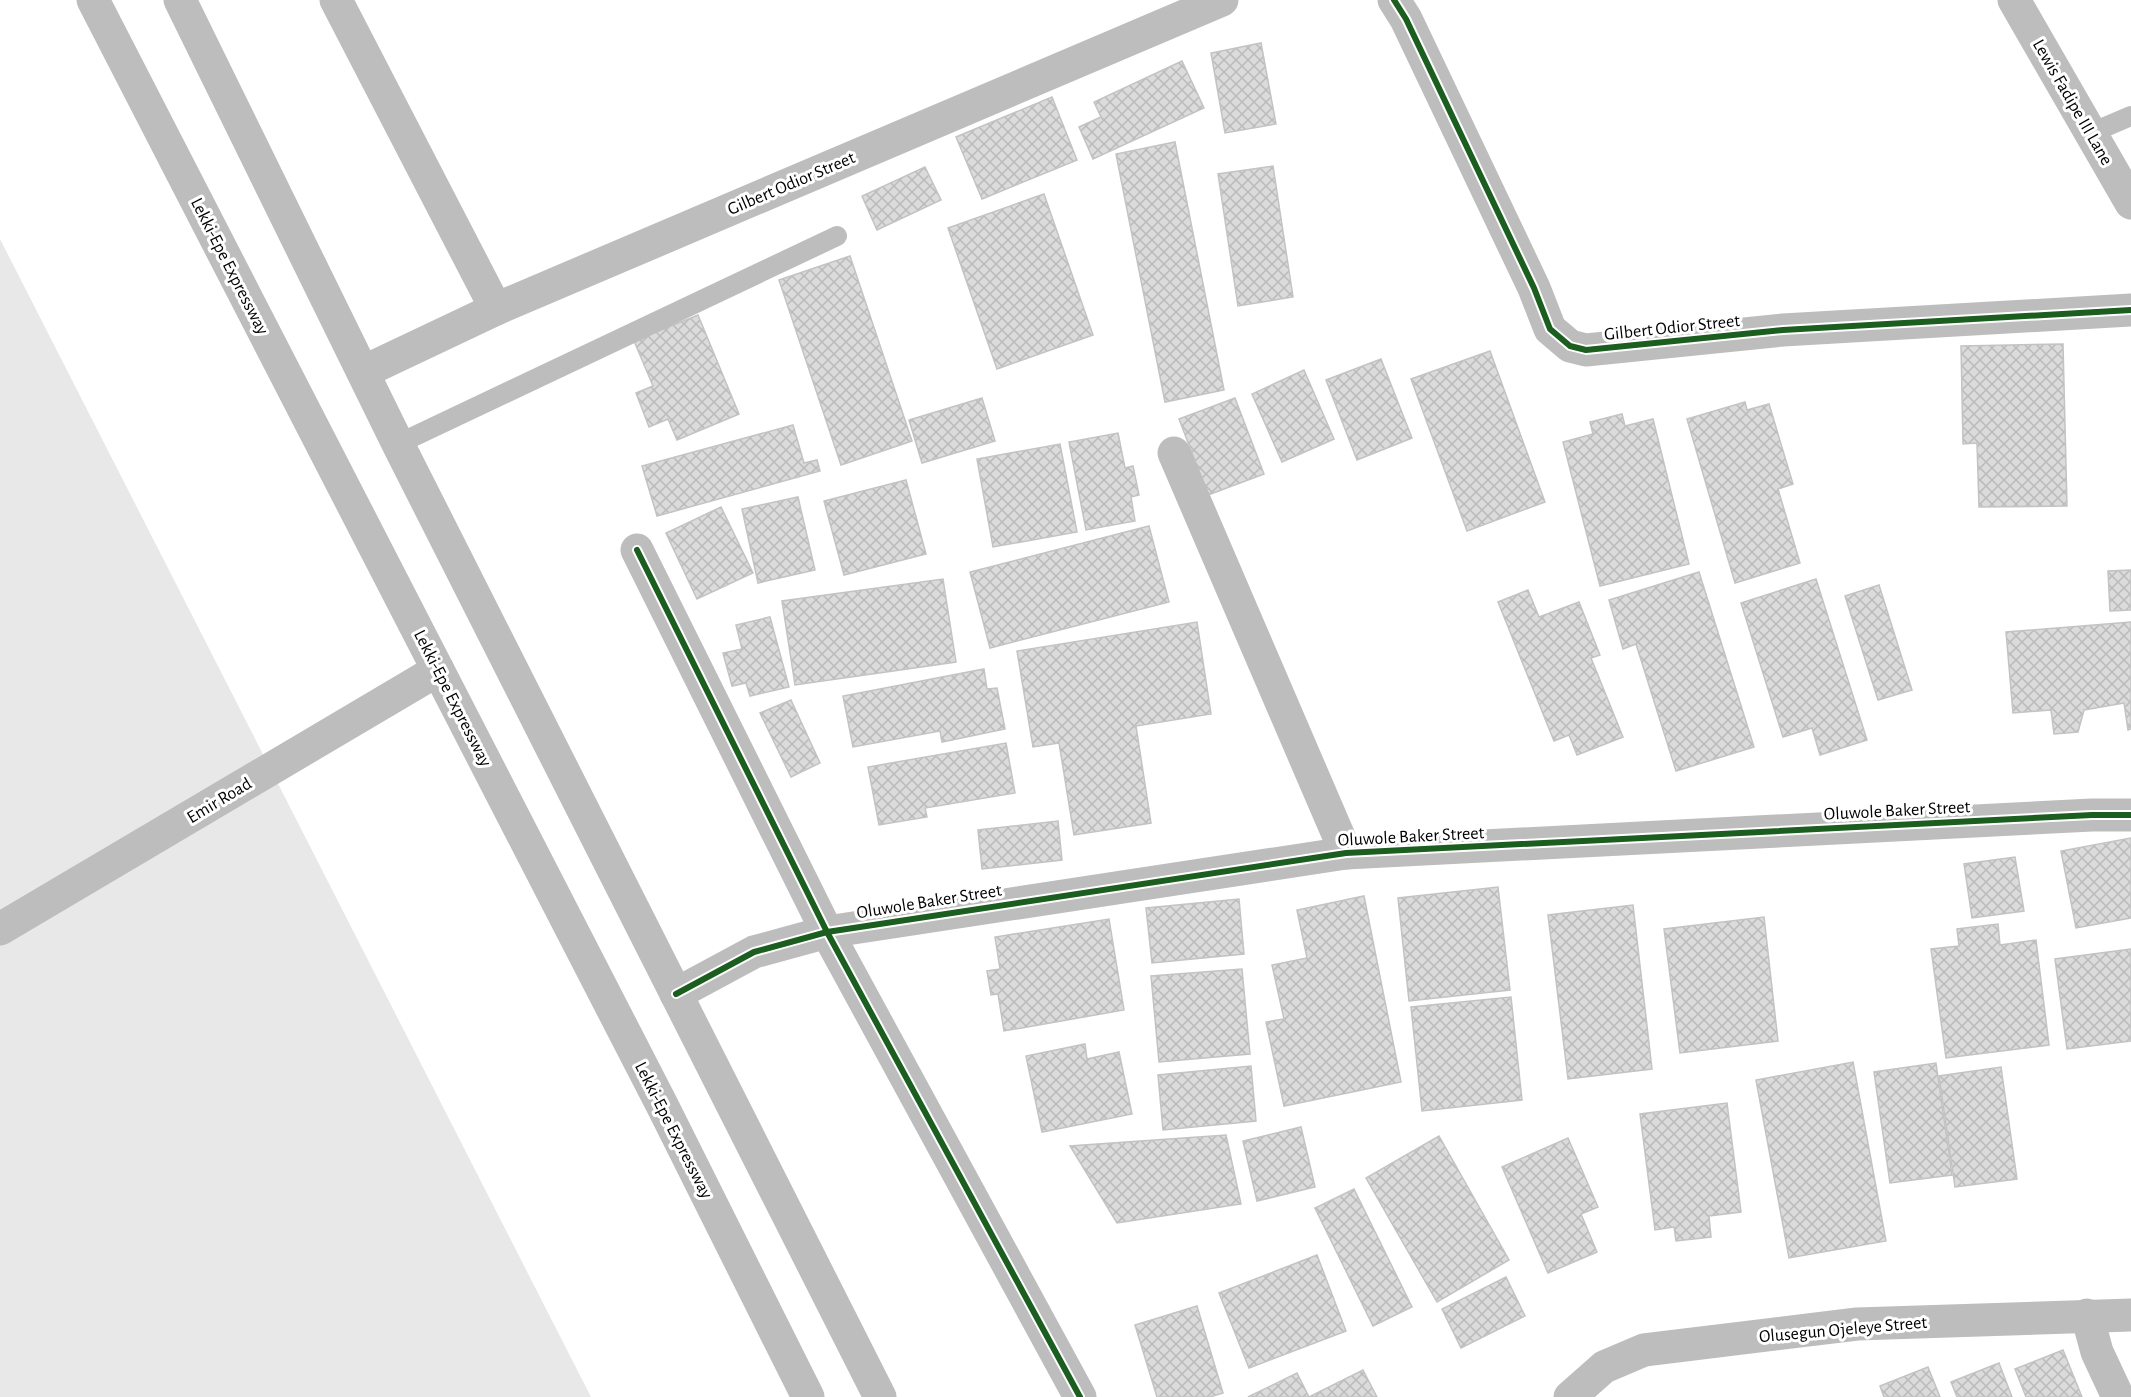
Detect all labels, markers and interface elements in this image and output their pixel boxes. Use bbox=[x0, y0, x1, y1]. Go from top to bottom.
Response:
street label: Lewis Fadipe III Lane bbox=[2029, 37, 2115, 168]
street label: Gilbert Odior Street bbox=[725, 149, 858, 219]
street label: Lekki-Epe Expressway bbox=[187, 195, 272, 338]
street label: Gilbert Odior Street bbox=[1603, 312, 1741, 344]
street label: Lekki-Epe Expressway bbox=[410, 627, 495, 770]
street label: Emir Road bbox=[184, 775, 255, 827]
street label: Oluwole Baker Street bbox=[1823, 798, 1971, 824]
street label: Oluwole Baker Street bbox=[1337, 824, 1485, 850]
street label: Oluwole Baker Street bbox=[855, 882, 1003, 922]
street label: Lekki-Epe Expressway bbox=[631, 1059, 716, 1202]
street label: Olusegun Ojeleye Street bbox=[1758, 1314, 1928, 1346]

